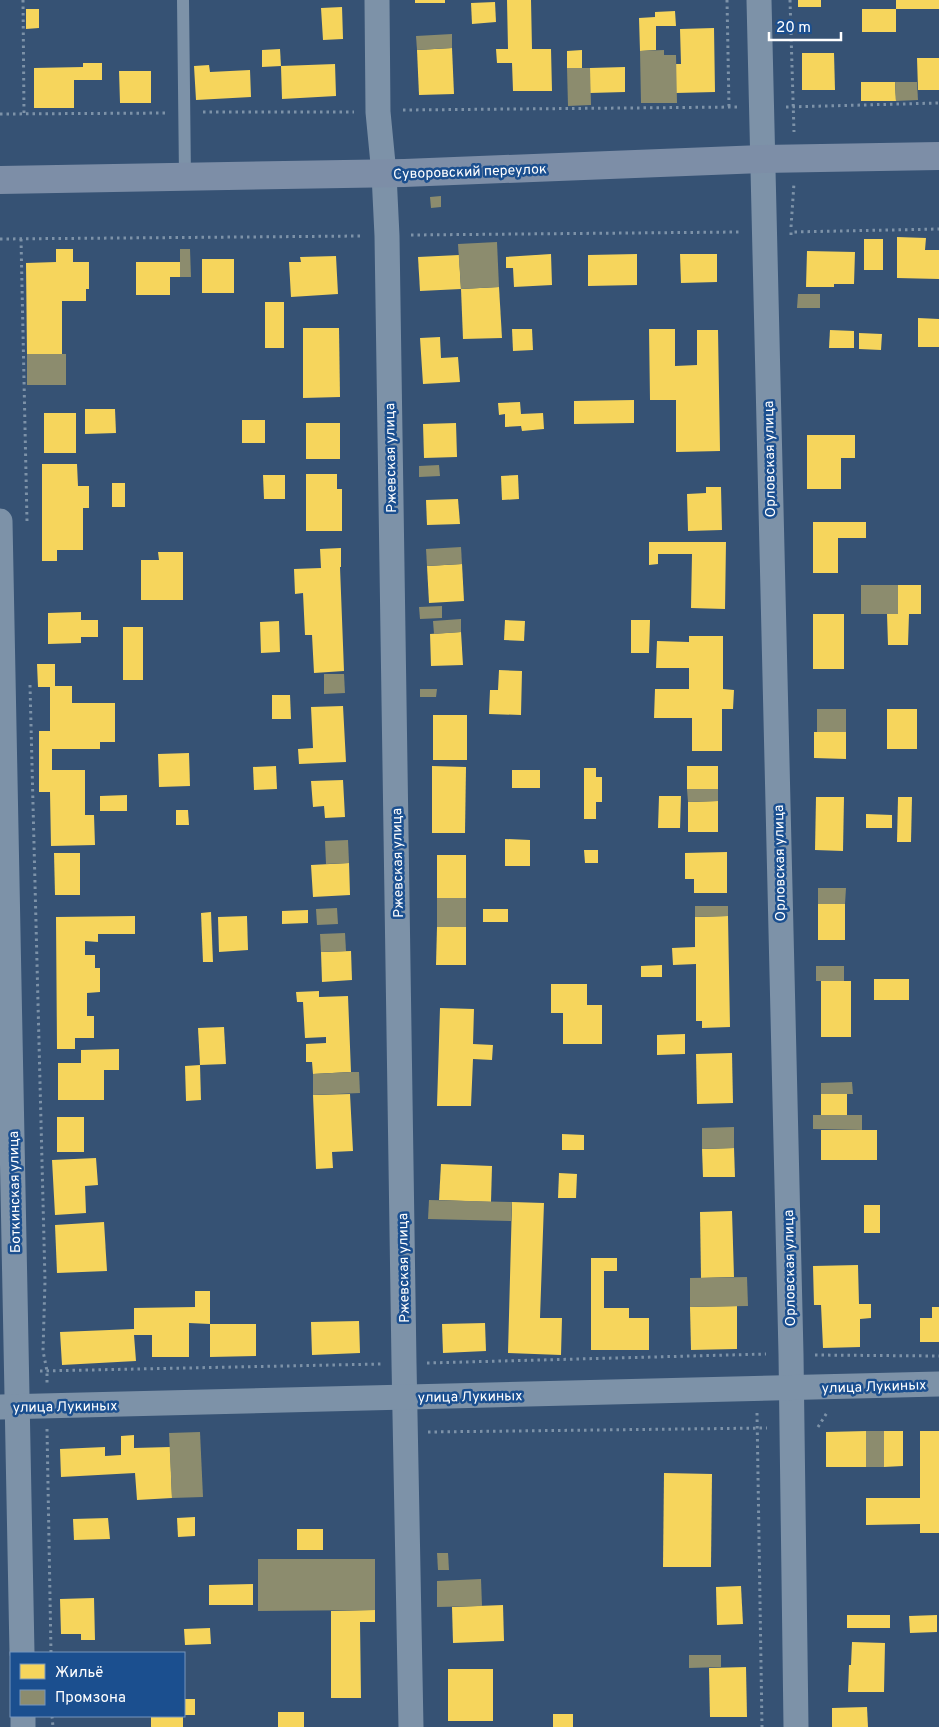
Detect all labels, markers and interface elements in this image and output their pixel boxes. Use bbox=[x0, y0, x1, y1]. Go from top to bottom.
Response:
scale bar bbox=[769, 10, 842, 42]
text: 20 m bbox=[776, 19, 811, 38]
street label: Суворовский переулок bbox=[393, 161, 547, 184]
street label: Орловская улица bbox=[761, 401, 780, 517]
street label: Ржевская улица bbox=[382, 403, 401, 513]
street label: Орловская улица bbox=[771, 805, 790, 921]
street label: Ржевская улица bbox=[389, 808, 408, 918]
street label: Боткинская улица bbox=[6, 1131, 25, 1253]
street label: Орловская улица bbox=[781, 1210, 800, 1326]
street label: Ржевская улица bbox=[395, 1213, 414, 1323]
street label: улица Лукиных bbox=[821, 1377, 927, 1398]
street label: улица Лукиных bbox=[417, 1388, 523, 1407]
street label: улица Лукиных bbox=[12, 1398, 118, 1417]
legend bbox=[10, 1652, 185, 1717]
text: Жильё bbox=[55, 1664, 103, 1683]
text: Промзона bbox=[55, 1689, 126, 1708]

